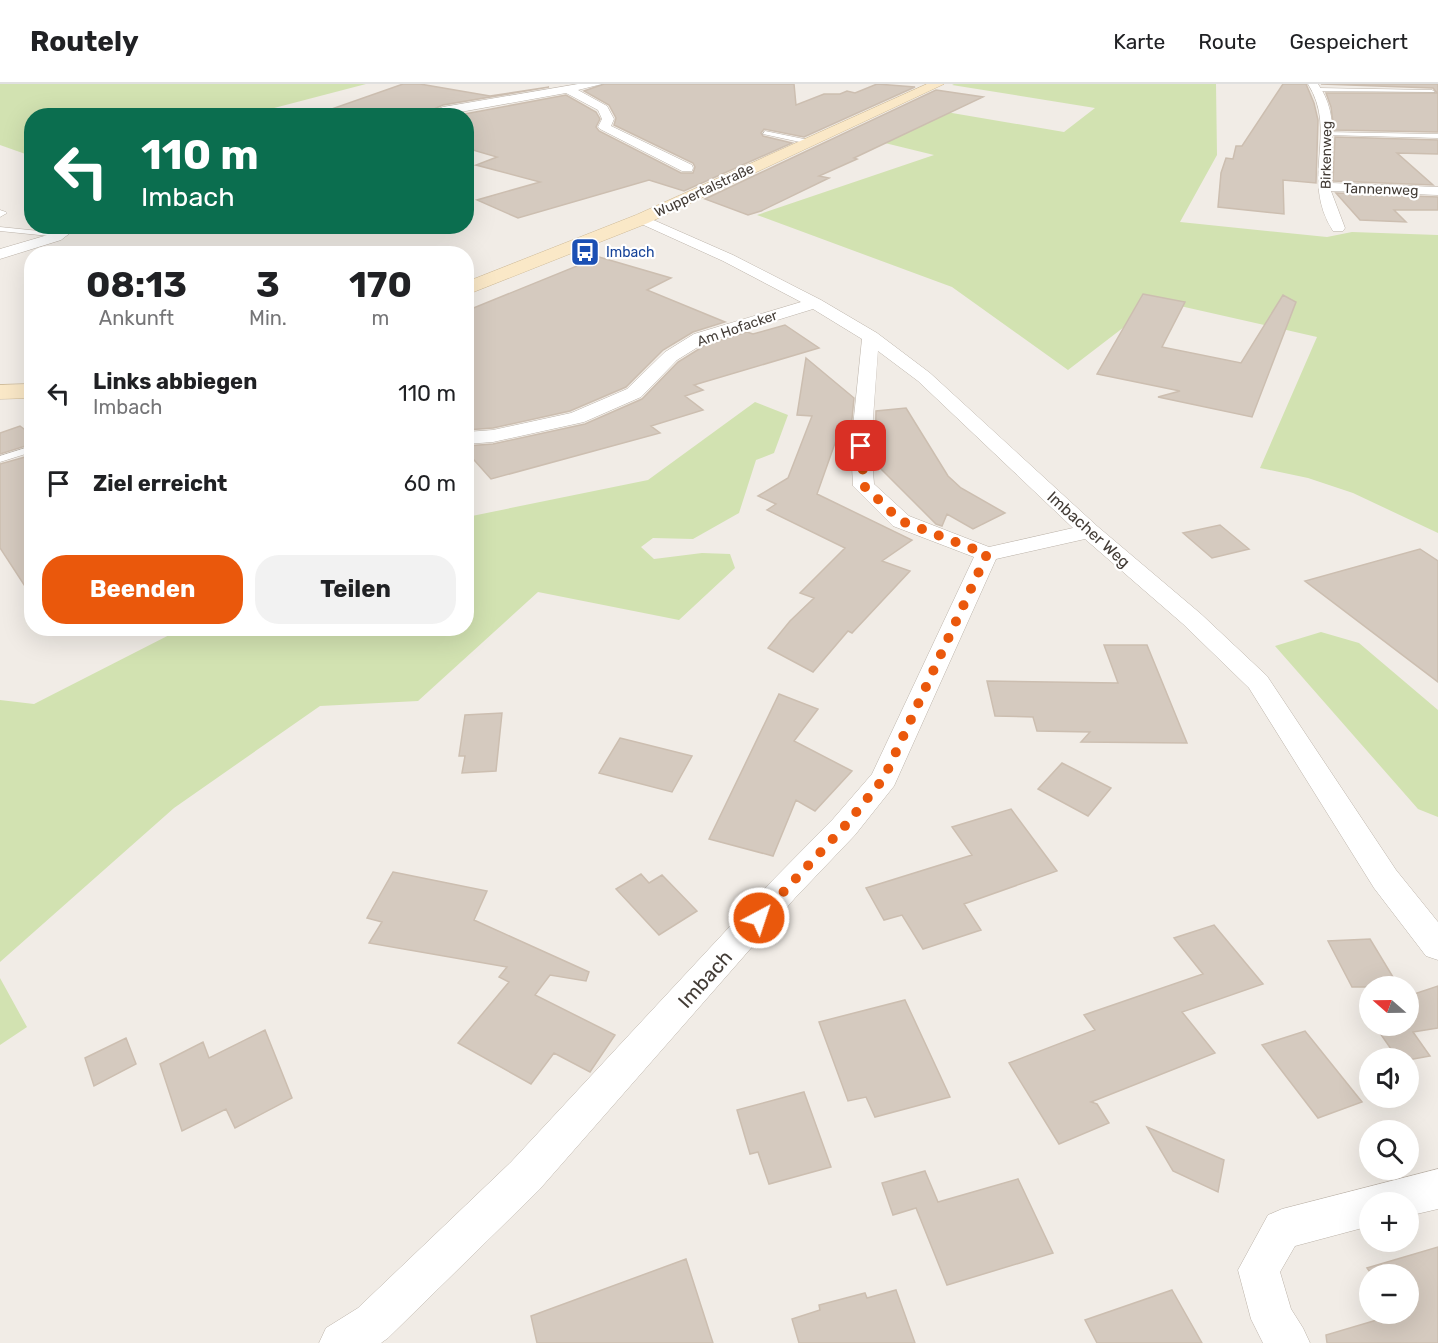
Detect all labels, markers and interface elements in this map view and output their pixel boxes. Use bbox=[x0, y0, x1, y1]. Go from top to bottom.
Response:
text: Routely bbox=[30, 25, 139, 58]
text: Karte bbox=[1113, 29, 1165, 54]
text: Route bbox=[1198, 29, 1257, 54]
text: Gespeichert bbox=[1290, 29, 1408, 54]
street label: Birkenweg bbox=[1317, 121, 1336, 189]
text: 110 m bbox=[141, 130, 259, 180]
icon: left bbox=[42, 132, 120, 210]
street label: Wuppertalstraße bbox=[652, 160, 757, 221]
street label: Tannenweg bbox=[1343, 180, 1419, 199]
text: Imbach bbox=[141, 181, 235, 213]
bus stop icon: Imbach bbox=[569, 236, 601, 268]
place label: Imbach bbox=[606, 244, 655, 261]
text: 08:13 bbox=[86, 263, 187, 306]
text: 3 bbox=[256, 263, 280, 306]
text: 170 bbox=[349, 263, 412, 306]
text: Ankunft bbox=[99, 306, 174, 330]
text: Min. bbox=[249, 306, 287, 330]
text: m bbox=[372, 306, 389, 330]
street label: Am Hofacker bbox=[695, 307, 780, 350]
text: Links abbiegen bbox=[93, 368, 257, 395]
icon: left bbox=[42, 377, 75, 410]
text: 110 m bbox=[398, 380, 456, 407]
text: Imbach bbox=[93, 395, 162, 419]
pin bbox=[835, 420, 886, 471]
icon: arrive bbox=[844, 429, 877, 462]
icon: arrive bbox=[42, 467, 75, 500]
text: Ziel erreicht bbox=[93, 470, 227, 497]
text: 60 m bbox=[404, 470, 456, 497]
street label: Imbacher Weg bbox=[1043, 487, 1134, 572]
button: Beenden bbox=[42, 555, 243, 624]
button: Teilen bbox=[255, 555, 456, 624]
position arrow bbox=[727, 886, 791, 950]
street label: Imbach bbox=[673, 945, 737, 1013]
north arrow bbox=[1359, 976, 1419, 1036]
map controls bbox=[1359, 976, 1419, 1324]
button: sound bbox=[1359, 1048, 1419, 1108]
button: search bbox=[1359, 1120, 1419, 1180]
button: + bbox=[1359, 1192, 1419, 1252]
button: − bbox=[1359, 1264, 1419, 1324]

